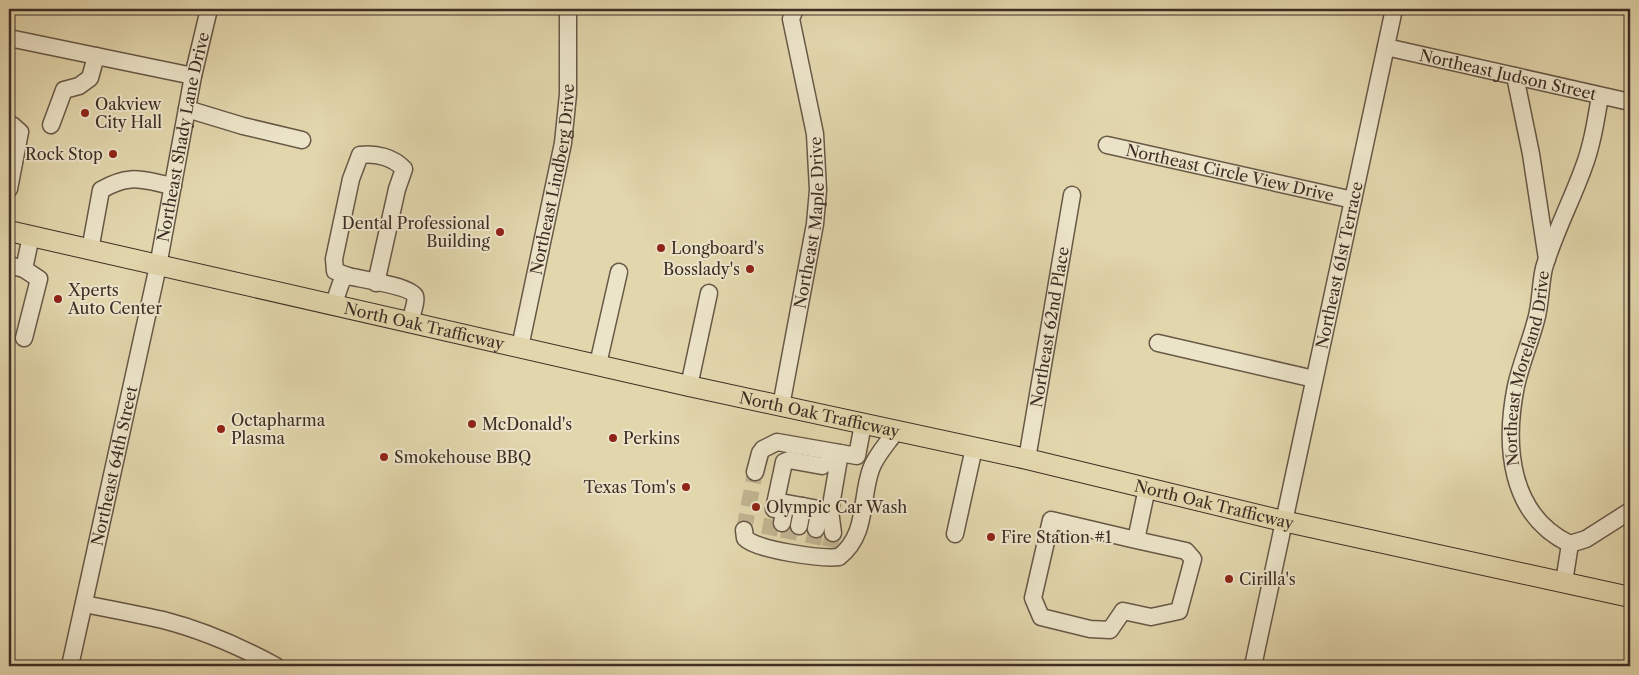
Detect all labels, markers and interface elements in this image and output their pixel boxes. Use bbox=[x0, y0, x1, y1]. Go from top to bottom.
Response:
street label: Northeast Shady Lane Drive bbox=[153, 30, 213, 244]
street label: Northeast Judson Street bbox=[1418, 45, 1599, 104]
street label: Northeast Lindberg Drive bbox=[525, 84, 578, 277]
place label: Oakview City Hall bbox=[95, 94, 162, 132]
marker: Oakview City Hall bbox=[79, 107, 91, 119]
street label: Northeast Maple Drive bbox=[789, 136, 828, 310]
street label: Northeast Circle View Drive bbox=[1124, 140, 1336, 205]
place label: Rock Stop bbox=[25, 144, 103, 164]
marker: Rock Stop bbox=[107, 148, 119, 160]
street label: Northeast 61st Terrace bbox=[1311, 180, 1367, 351]
place label: Dental Professional Building bbox=[342, 213, 491, 251]
marker: Dental Professional Building bbox=[494, 226, 506, 238]
place label: Longboard's bbox=[671, 238, 764, 258]
marker: Longboard's bbox=[655, 242, 667, 254]
street label: Northeast 62nd Place bbox=[1026, 245, 1073, 409]
place label: Bosslady's bbox=[663, 259, 740, 279]
marker: Bosslady's bbox=[744, 263, 756, 275]
street label: Northeast Moreland Drive bbox=[1501, 269, 1553, 467]
place label: Xperts Auto Center bbox=[67, 280, 162, 318]
marker: Xperts Auto Center bbox=[52, 293, 64, 305]
street label: North Oak Trafficway bbox=[342, 298, 507, 354]
street label: Northeast 64th Street bbox=[87, 384, 141, 548]
street label: North Oak Trafficway bbox=[738, 387, 903, 441]
place label: Octapharma Plasma bbox=[231, 410, 326, 448]
place label: McDonald's bbox=[482, 414, 572, 434]
marker: McDonald's bbox=[466, 418, 478, 430]
marker: Octapharma Plasma bbox=[215, 423, 227, 435]
place label: Perkins bbox=[623, 428, 680, 448]
marker: Perkins bbox=[607, 432, 619, 444]
place label: Smokehouse BBQ bbox=[394, 447, 531, 467]
marker: Smokehouse BBQ bbox=[378, 451, 390, 463]
street label: North Oak Trafficway bbox=[1133, 475, 1297, 533]
place label: Texas Tom's bbox=[583, 477, 676, 497]
marker: Texas Tom's bbox=[680, 481, 692, 493]
place label: Olympic Car Wash bbox=[766, 497, 907, 517]
marker: Olympic Car Wash bbox=[750, 501, 762, 513]
place label: Fire Station #1 bbox=[1001, 527, 1112, 547]
marker: Fire Station #1 bbox=[985, 531, 997, 543]
place label: Cirilla's bbox=[1239, 569, 1296, 589]
marker: Cirilla's bbox=[1223, 573, 1235, 585]

